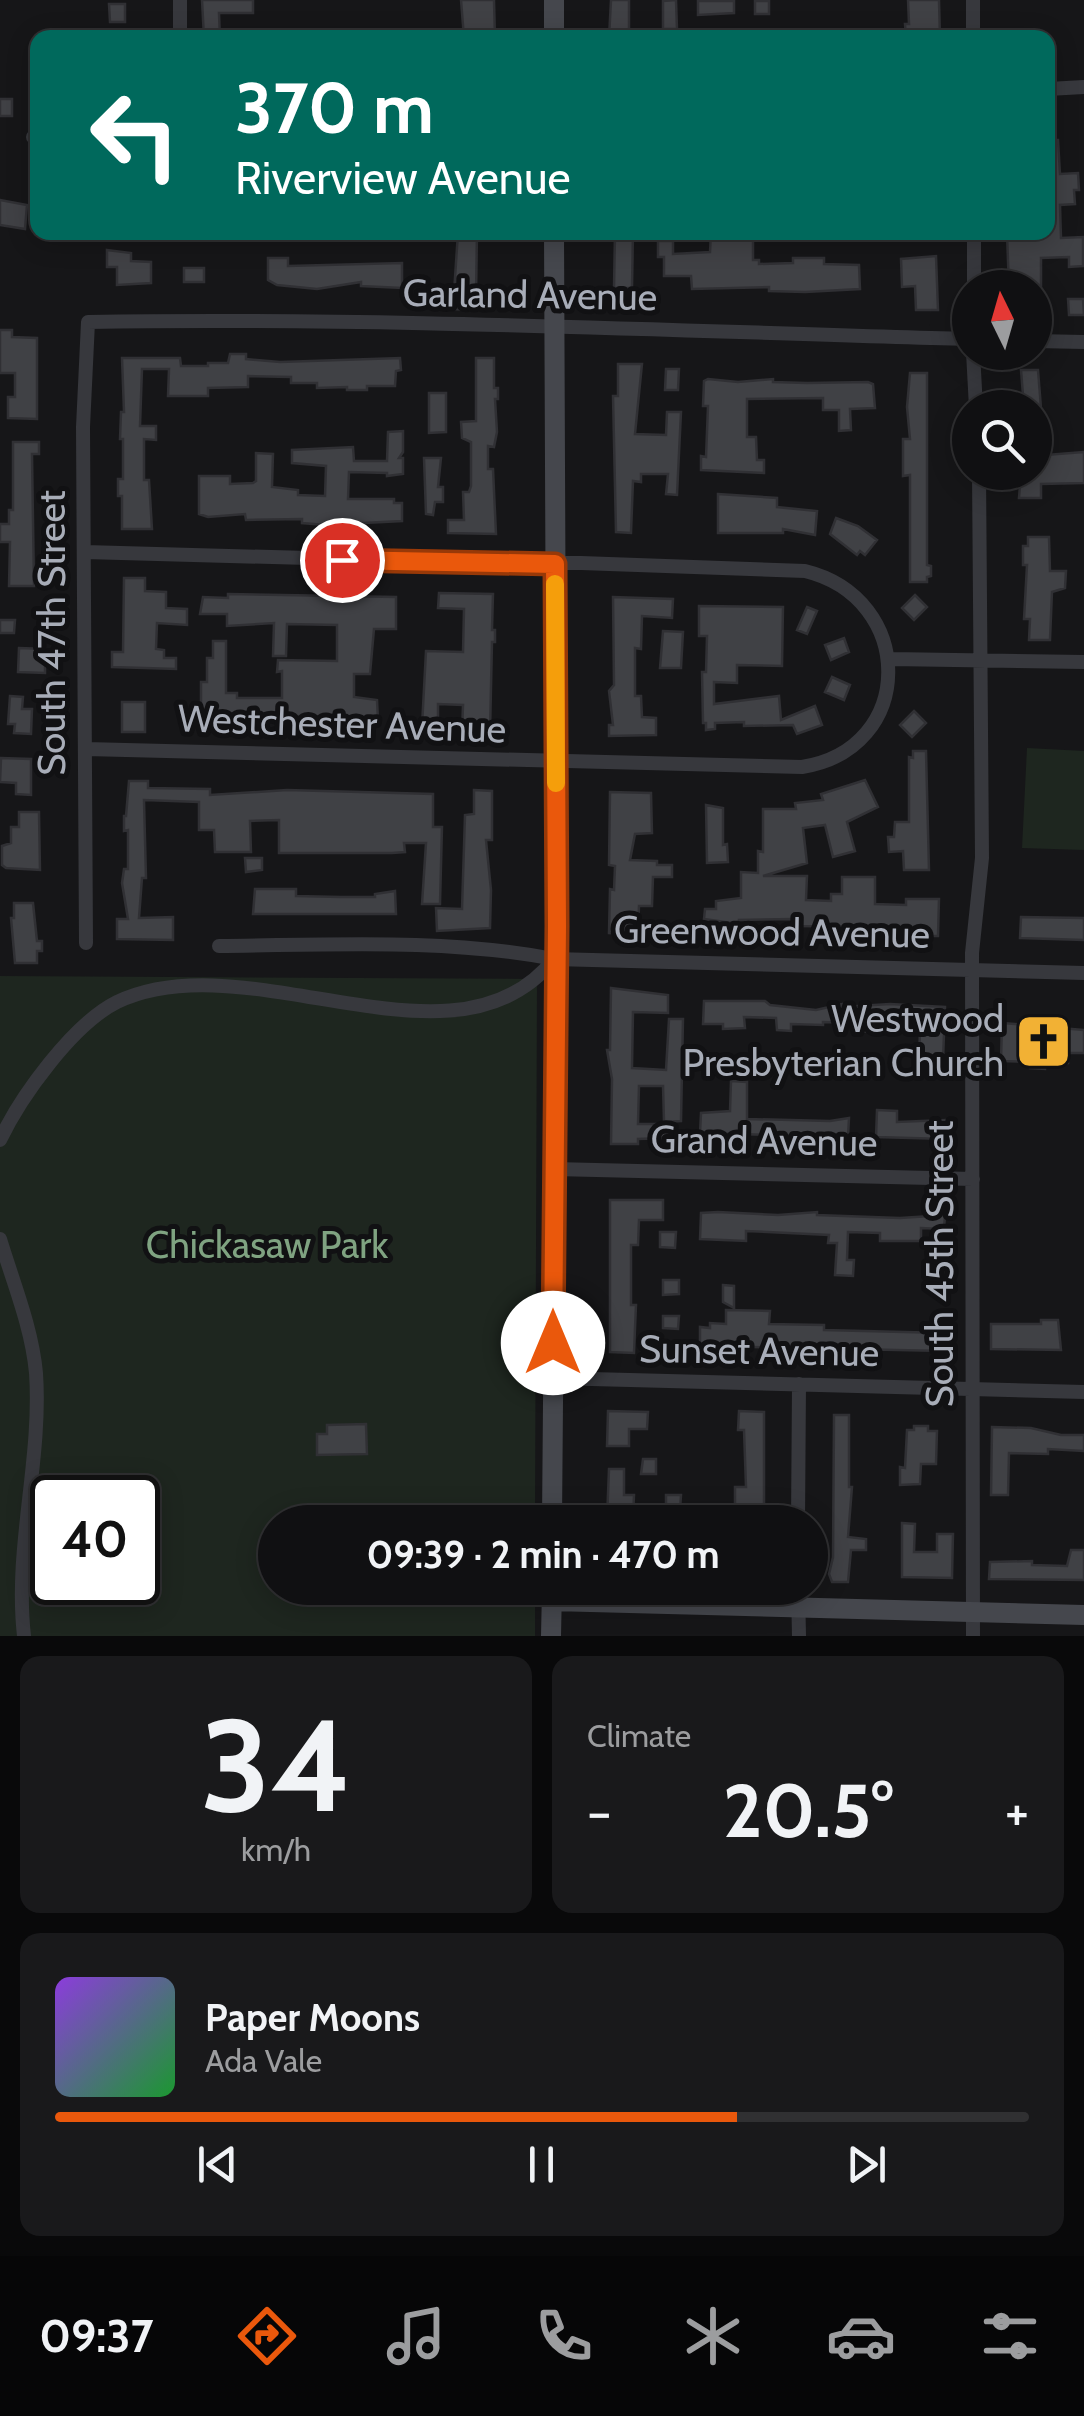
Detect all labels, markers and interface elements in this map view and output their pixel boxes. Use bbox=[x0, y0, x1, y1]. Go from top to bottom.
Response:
text: 370 m bbox=[235, 65, 434, 151]
icon: left bbox=[70, 70, 200, 200]
text: Riverview Avenue bbox=[235, 151, 571, 205]
street label: Garland Avenue bbox=[402, 269, 658, 320]
north arrow bbox=[952, 270, 1052, 370]
map controls bbox=[952, 270, 1052, 490]
button: search bbox=[952, 390, 1052, 490]
street label: South 47th Street bbox=[28, 490, 75, 776]
pin bbox=[300, 518, 385, 603]
icon: arrive bbox=[315, 533, 370, 588]
street label: Westchester Avenue bbox=[177, 694, 507, 753]
street label: Greenwood Avenue bbox=[614, 905, 930, 958]
place label: Westwood Presbyterian Church bbox=[683, 995, 1004, 1086]
church icon: Westwood Presbyterian Church bbox=[1013, 1011, 1073, 1071]
street label: Grand Avenue bbox=[650, 1115, 878, 1166]
street label: South 45th Street bbox=[916, 1120, 963, 1408]
park label: Chickasaw Park bbox=[146, 1221, 388, 1268]
position arrow bbox=[501, 1291, 605, 1395]
street label: Sunset Avenue bbox=[639, 1325, 879, 1376]
speed limit sign: 40 bbox=[30, 1475, 160, 1605]
text: 09:39 · 2 min · 470 m bbox=[366, 1531, 720, 1578]
text: 34 bbox=[201, 1686, 351, 1844]
text: Climate bbox=[587, 1716, 691, 1755]
text: 20.5° bbox=[723, 1765, 893, 1856]
text: − bbox=[587, 1778, 611, 1845]
text: + bbox=[1005, 1778, 1029, 1845]
text: km/h bbox=[241, 1830, 311, 1869]
text: Paper Moons bbox=[205, 1994, 420, 2041]
text: Ada Vale bbox=[205, 2041, 322, 2080]
icon: previous bbox=[190, 2137, 245, 2192]
icon: pause bbox=[514, 2137, 569, 2192]
icon: next bbox=[839, 2137, 894, 2192]
icon: directions bbox=[232, 2301, 302, 2371]
icon: music bbox=[381, 2301, 451, 2371]
icon: phone bbox=[529, 2301, 599, 2371]
icon: climate bbox=[678, 2301, 748, 2371]
icon: car bbox=[826, 2301, 896, 2371]
icon: filters bbox=[975, 2301, 1045, 2371]
text: 09:37 bbox=[39, 2309, 154, 2363]

